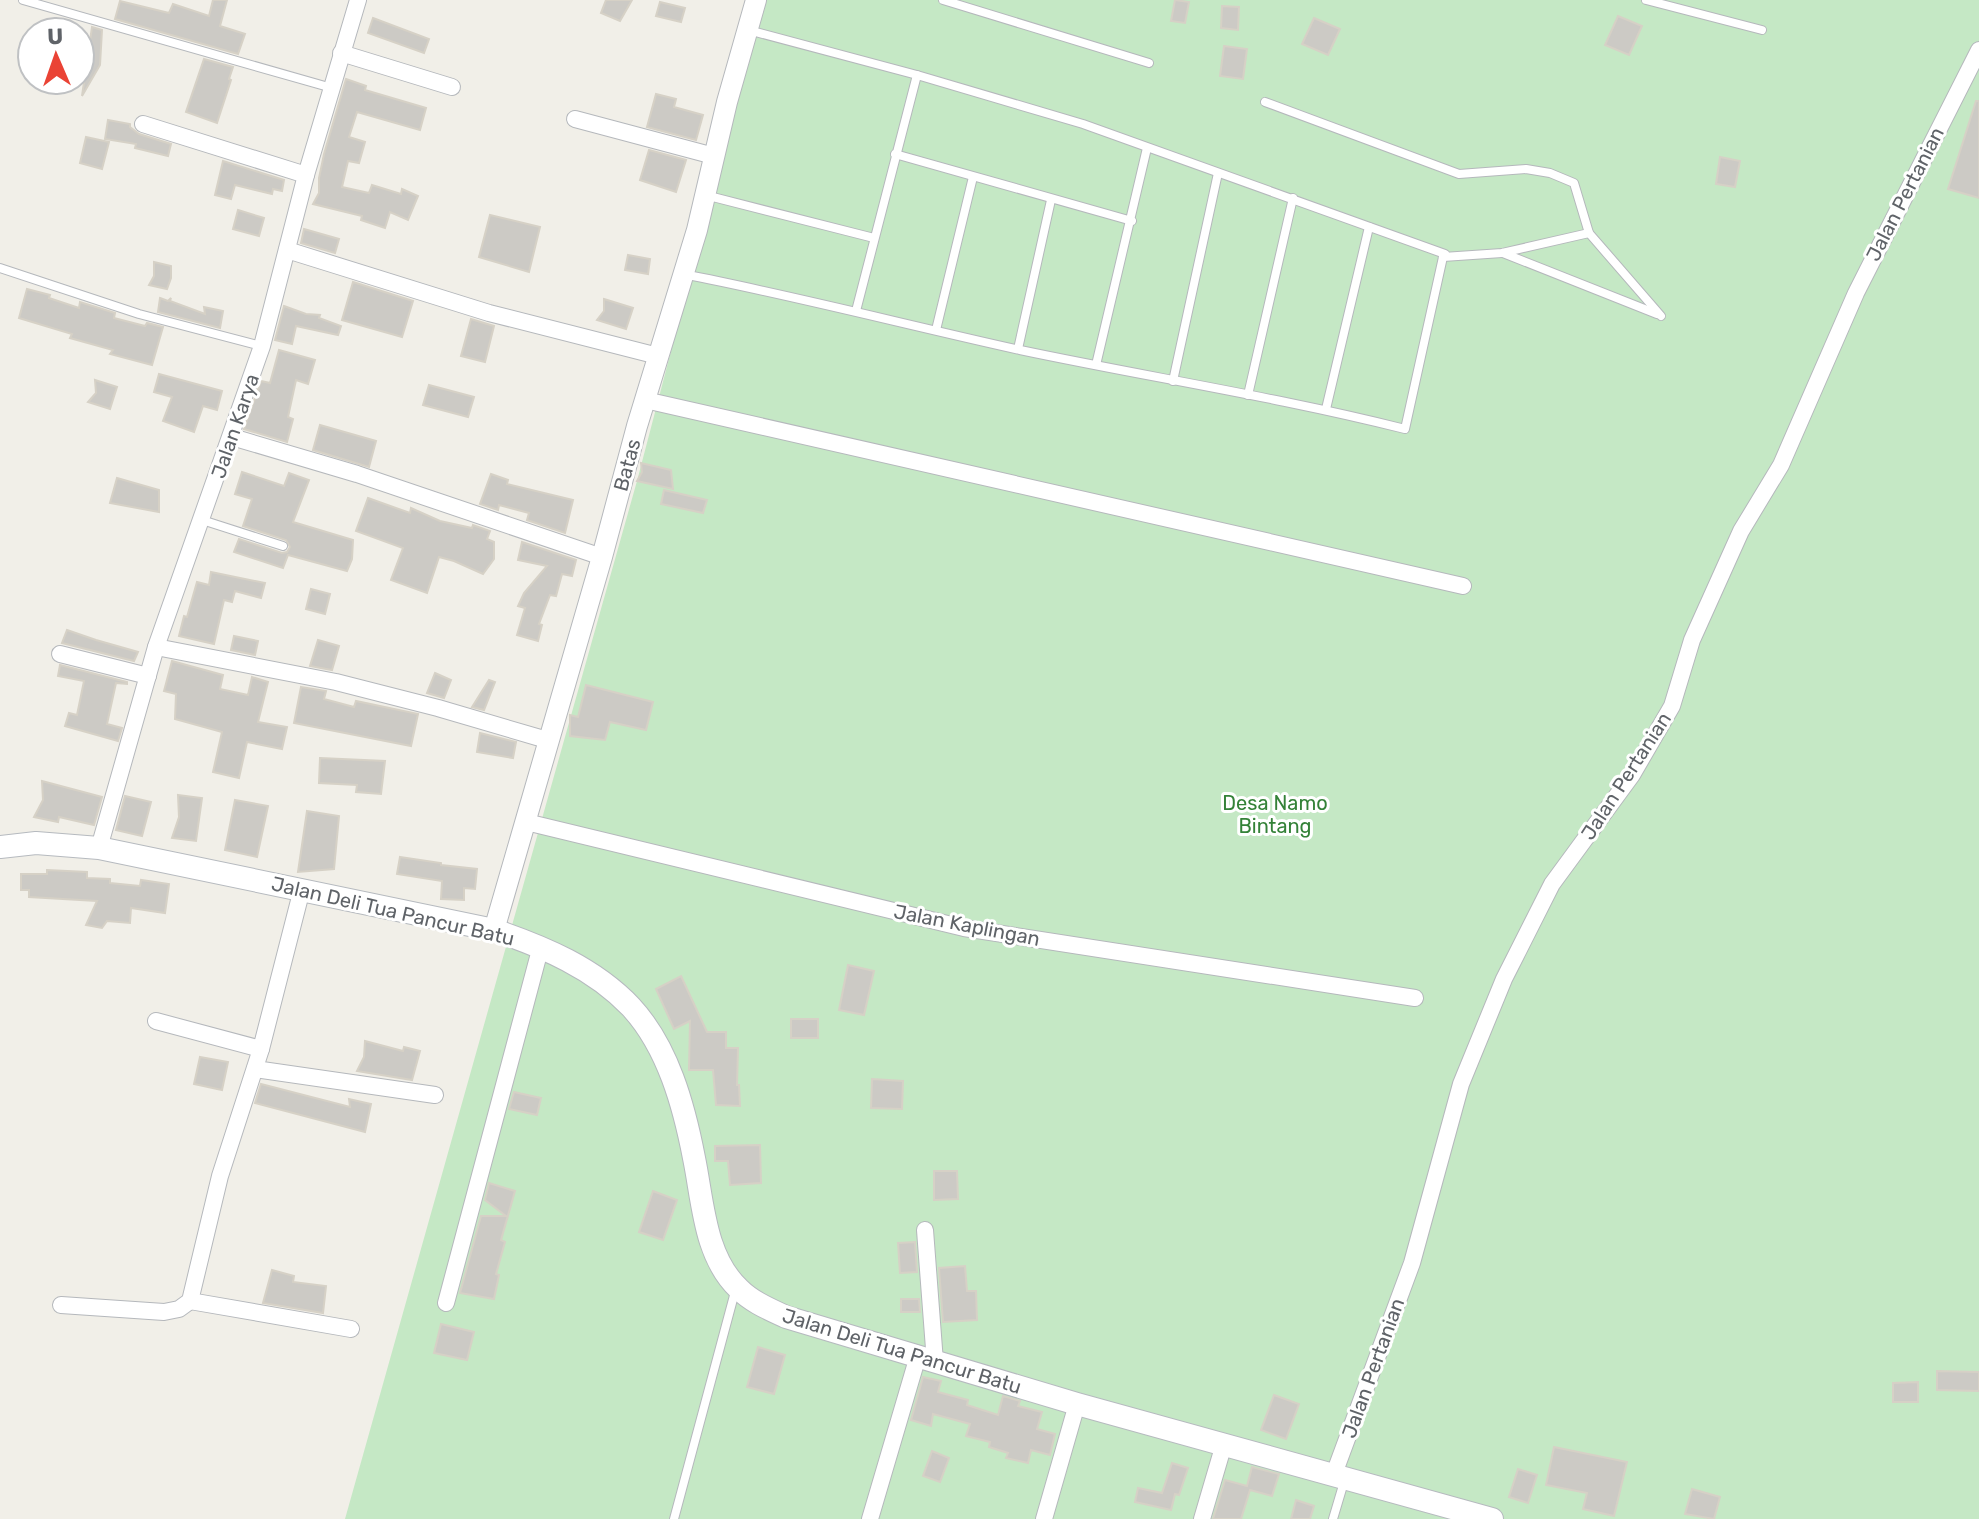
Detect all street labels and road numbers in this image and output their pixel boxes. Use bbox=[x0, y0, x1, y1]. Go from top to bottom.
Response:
street label: Jalan Pertanian bbox=[1861, 123, 1949, 265]
street label: Jalan Karya bbox=[206, 371, 264, 481]
street label: Batas bbox=[609, 436, 645, 494]
street label: Jalan Pertanian bbox=[1576, 708, 1676, 844]
street label: Jalan Deli Tua Pancur Batu bbox=[269, 871, 517, 951]
street label: Jalan Kaplingan bbox=[892, 899, 1042, 951]
street label: Jalan Pertanian bbox=[1337, 1295, 1409, 1441]
street label: Jalan Deli Tua Pancur Batu bbox=[780, 1303, 1024, 1399]

